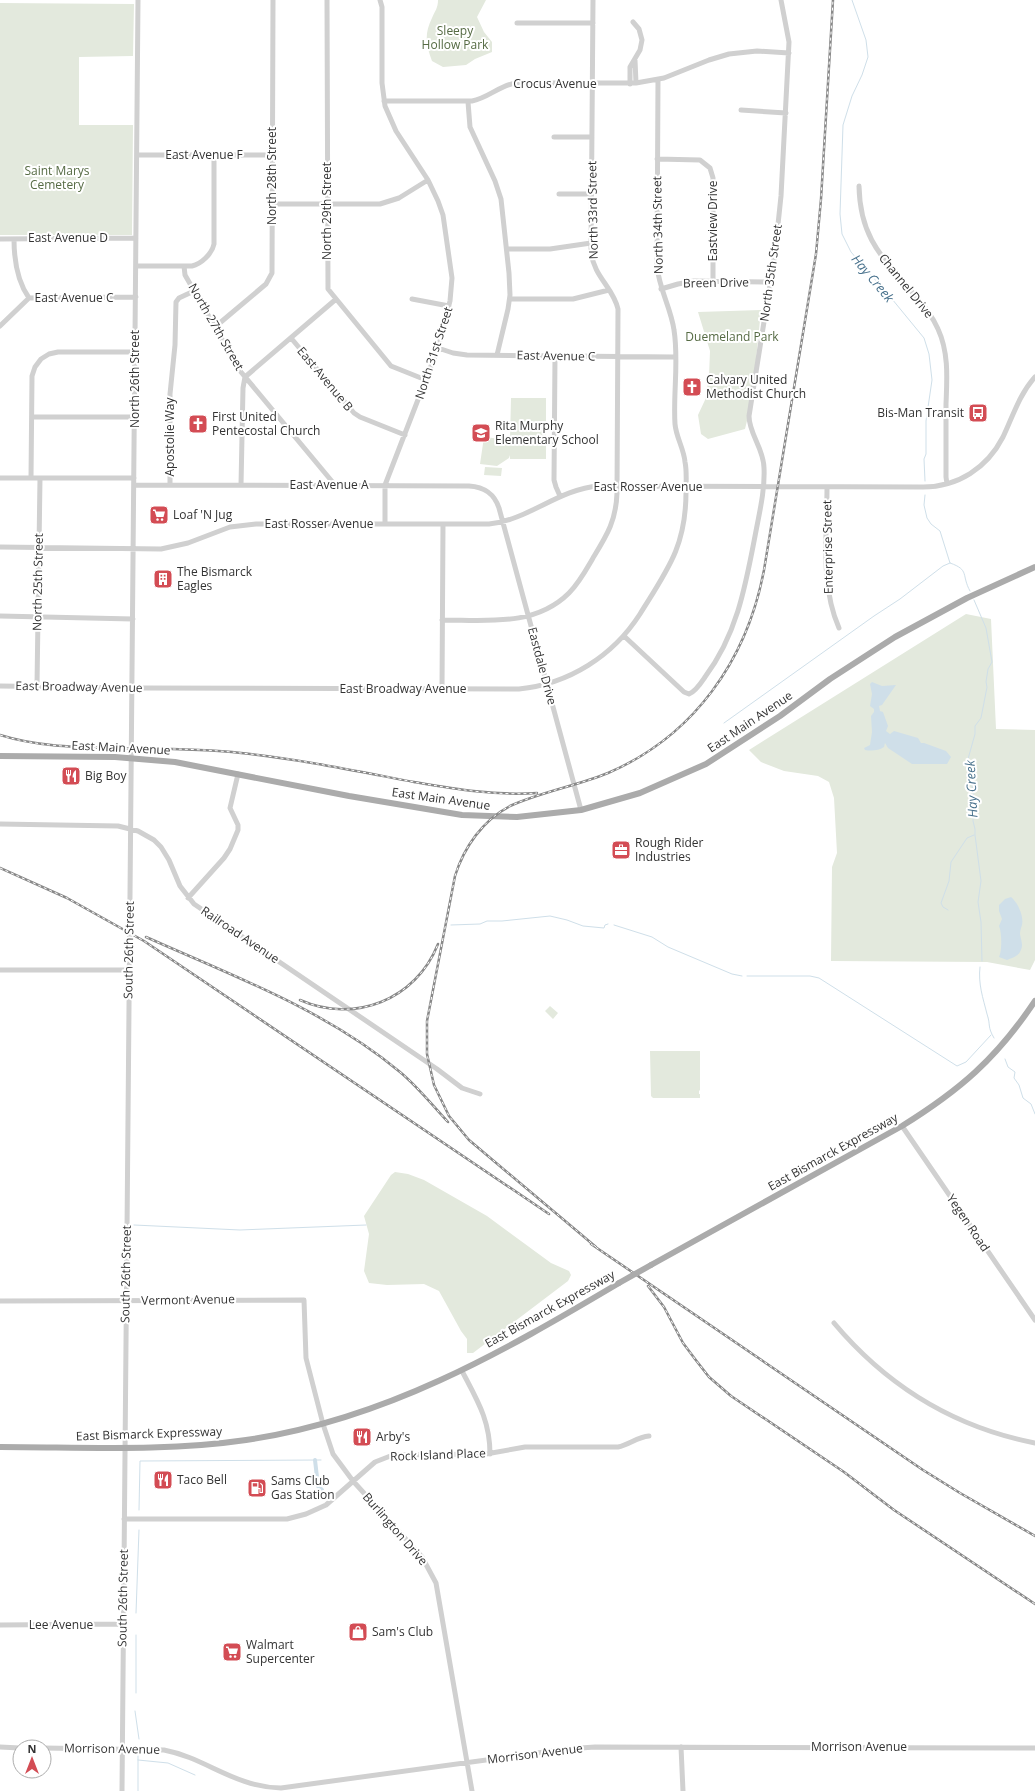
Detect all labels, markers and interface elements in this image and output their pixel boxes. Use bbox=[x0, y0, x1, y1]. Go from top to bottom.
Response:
park label: Sleepy Hollow Park bbox=[422, 22, 489, 53]
street label: Crocus Avenue bbox=[513, 75, 597, 92]
street label: North 28th Street bbox=[263, 127, 280, 225]
street label: East Avenue F bbox=[165, 146, 243, 163]
street label: North 33rd Street bbox=[583, 161, 602, 259]
park label: Saint Marys Cemetery bbox=[24, 162, 90, 193]
street label: North 29th Street bbox=[318, 162, 335, 260]
street label: North 34th Street bbox=[648, 176, 667, 274]
street label: Eastview Drive bbox=[704, 180, 721, 261]
street label: North 35th Street bbox=[755, 223, 786, 323]
street label: East Avenue D bbox=[28, 229, 108, 246]
water label: Hay Creek bbox=[848, 250, 899, 306]
street label: Channel Drive bbox=[875, 250, 938, 322]
street label: Breen Drive bbox=[683, 273, 749, 292]
street label: North 27th Street bbox=[185, 280, 248, 373]
street label: East Avenue C bbox=[35, 289, 114, 306]
street label: North 31st Street bbox=[411, 304, 456, 401]
park label: Duemeland Park bbox=[685, 328, 779, 345]
street label: North 26th Street bbox=[126, 330, 143, 428]
street label: East Avenue B bbox=[293, 343, 357, 415]
street label: East Avenue C bbox=[516, 346, 596, 365]
place label: Calvary United Methodist Church bbox=[706, 371, 806, 402]
church icon: Calvary United Methodist Church bbox=[681, 376, 703, 398]
street label: Apostolie Way bbox=[161, 396, 178, 477]
bus stop icon: Bis-Man Transit bbox=[967, 402, 989, 424]
place label: Bis-Man Transit bbox=[877, 404, 964, 421]
place label: First United Pentecostal Church bbox=[212, 408, 320, 439]
church icon: First United Pentecostal Church bbox=[187, 413, 209, 435]
place label: Rita Murphy Elementary School bbox=[495, 417, 599, 448]
school or university icon: Rita Murphy Elementary School bbox=[470, 422, 492, 444]
street label: East Avenue A bbox=[290, 476, 369, 493]
street label: East Rosser Avenue bbox=[593, 478, 703, 495]
street label: Enterprise Street bbox=[818, 500, 837, 594]
supermarket icon: Loaf 'N Jug bbox=[148, 504, 170, 526]
place label: Loaf 'N Jug bbox=[173, 506, 233, 523]
street label: East Rosser Avenue bbox=[264, 515, 374, 532]
street label: North 25th Street bbox=[28, 533, 47, 631]
place label: The Bismarck Eagles bbox=[177, 563, 253, 594]
building icon: The Bismarck Eagles bbox=[152, 568, 174, 590]
street label: Eastdale Drive bbox=[524, 625, 561, 707]
street label: East Broadway Avenue bbox=[15, 677, 143, 696]
street label: East Broadway Avenue bbox=[339, 680, 467, 697]
street label: East Main Avenue bbox=[704, 687, 796, 756]
street label: East Main Avenue bbox=[71, 736, 171, 759]
water label: Hay Creek bbox=[960, 759, 981, 818]
restaurant icon: Big Boy bbox=[60, 765, 82, 787]
place label: Big Boy bbox=[85, 767, 127, 784]
street label: East Main Avenue bbox=[391, 783, 492, 814]
place label: Rough Rider Industries bbox=[635, 834, 703, 865]
office icon: Rough Rider Industries bbox=[610, 839, 632, 861]
street label: South 26th Street bbox=[119, 901, 138, 999]
street label: Railroad Avenue bbox=[198, 902, 283, 967]
street label: East Bismarck Expressway bbox=[765, 1108, 902, 1194]
street label: Yegen Road bbox=[943, 1191, 994, 1255]
street label: South 26th Street bbox=[116, 1225, 135, 1323]
street label: East Bismarck Expressway bbox=[482, 1265, 619, 1351]
street label: Vermont Avenue bbox=[141, 1290, 235, 1309]
street label: East Bismarck Expressway bbox=[76, 1422, 223, 1445]
restaurant icon: Arby's bbox=[351, 1426, 373, 1448]
place label: Arby's bbox=[376, 1428, 410, 1445]
street label: Rock Island Place bbox=[390, 1444, 486, 1465]
restaurant icon: Taco Bell bbox=[152, 1469, 174, 1491]
place label: Taco Bell bbox=[177, 1471, 227, 1488]
place label: Sams Club Gas Station bbox=[271, 1472, 335, 1503]
fuel station icon: Sams Club Gas Station bbox=[246, 1477, 268, 1499]
street label: Burlington Drive bbox=[359, 1489, 432, 1569]
street label: South 26th Street bbox=[113, 1549, 132, 1647]
street label: Lee Avenue bbox=[29, 1616, 94, 1633]
shop icon: Sam's Club bbox=[347, 1621, 369, 1643]
place label: Sam's Club bbox=[372, 1623, 433, 1640]
place label: Walmart Supercenter bbox=[246, 1636, 315, 1667]
supermarket icon: Walmart Supercenter bbox=[221, 1641, 243, 1663]
street label: Morrison Avenue bbox=[811, 1738, 907, 1755]
north arrow bbox=[12, 1739, 52, 1779]
street label: Morrison Avenue bbox=[64, 1739, 160, 1758]
street label: Morrison Avenue bbox=[486, 1739, 584, 1768]
text: N bbox=[28, 1741, 36, 1756]

